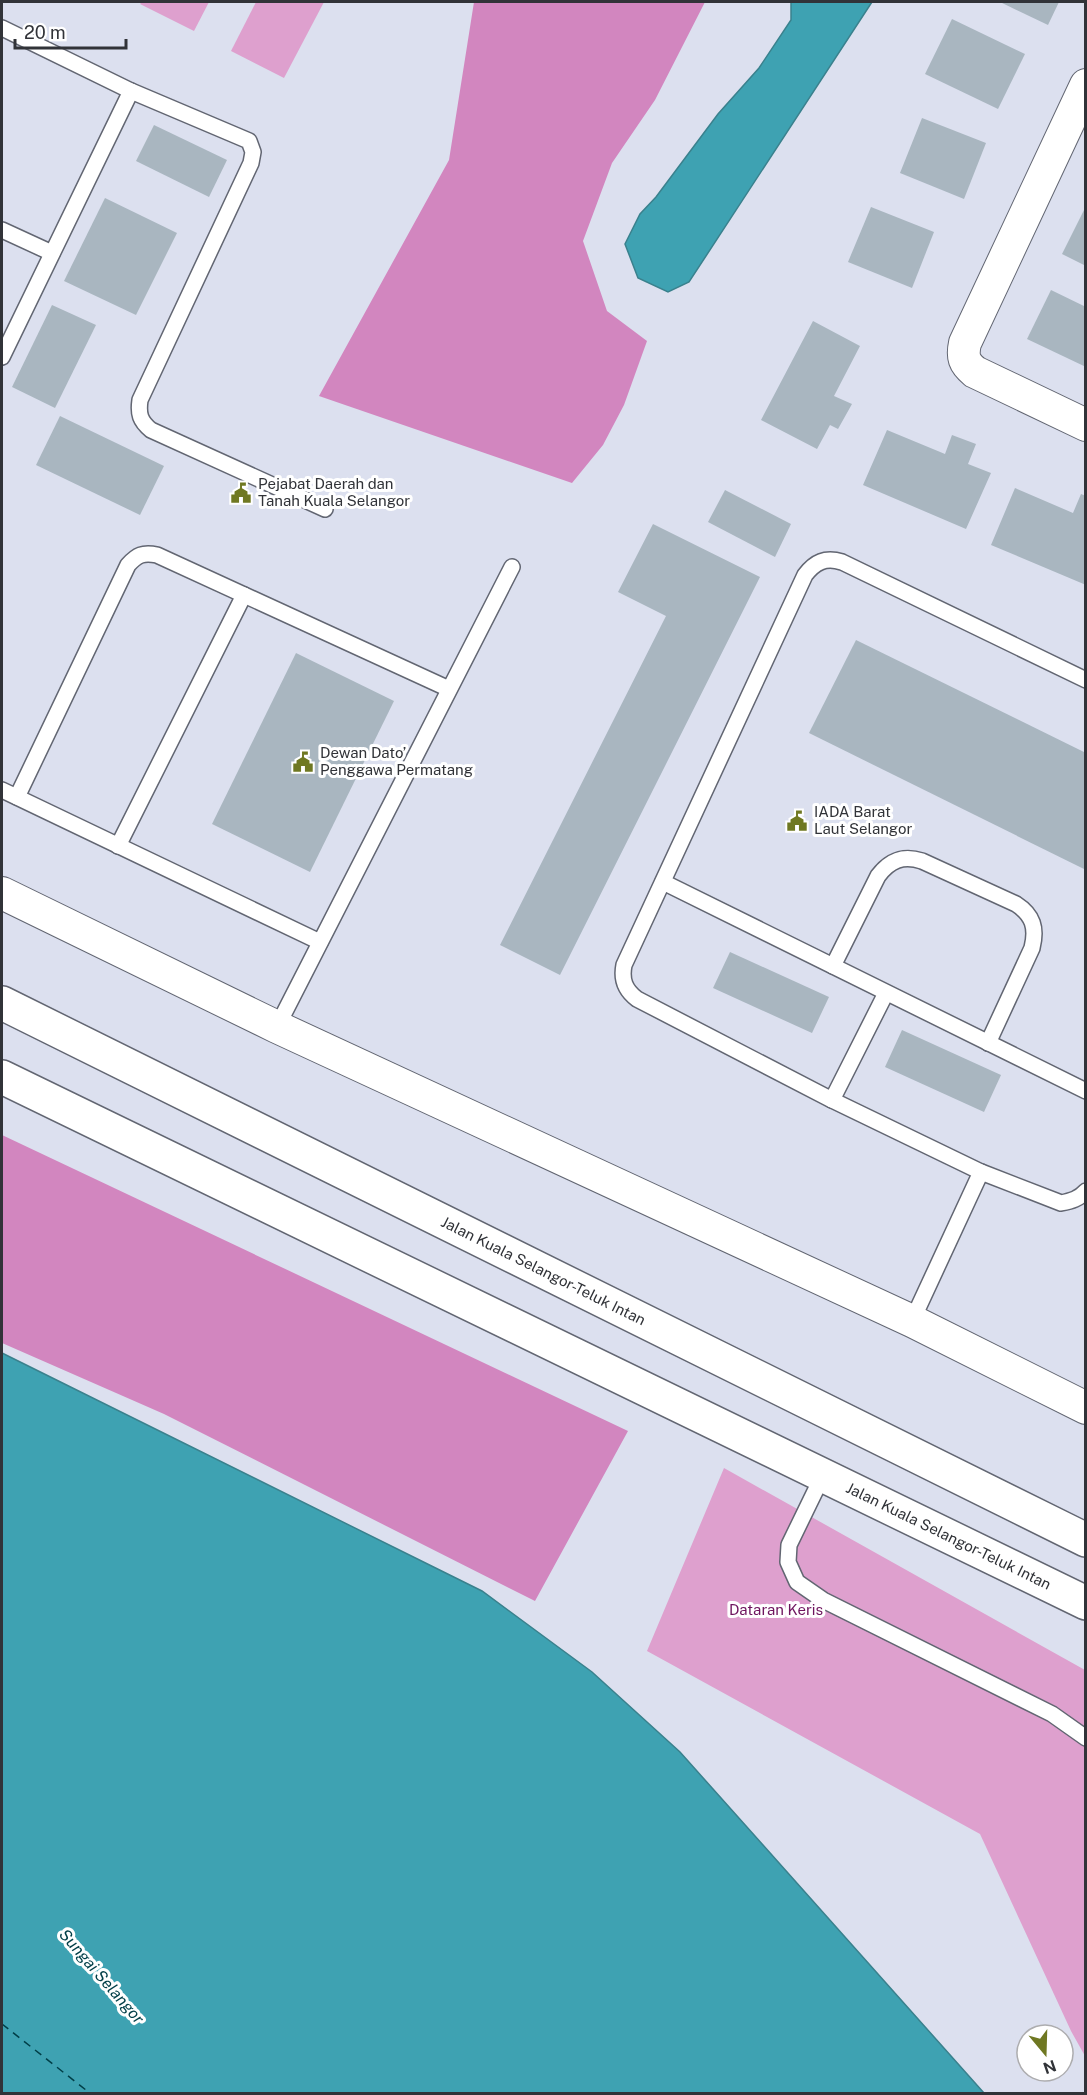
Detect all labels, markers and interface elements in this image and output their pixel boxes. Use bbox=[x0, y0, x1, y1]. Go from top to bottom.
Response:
scale bar bbox=[15, 12, 126, 50]
text: 20 m bbox=[24, 22, 66, 43]
place label: Pejabat Daerah dan Tanah Kuala Selangor bbox=[258, 475, 410, 509]
public building icon: Pejabat Daerah dan Tanah Kuala Selangor bbox=[229, 481, 253, 505]
place label: Dewan Dato’ Penggawa Permatang bbox=[320, 744, 473, 778]
public building icon: Dewan Dato’ Penggawa Permatang bbox=[291, 750, 315, 774]
place label: IADA Barat Laut Selangor bbox=[814, 803, 912, 837]
public building icon: IADA Barat Laut Selangor bbox=[785, 809, 809, 833]
street label: Jalan Kuala Selangor-Teluk Intan bbox=[438, 1213, 648, 1328]
street label: Jalan Kuala Selangor-Teluk Intan bbox=[843, 1479, 1054, 1593]
park label: Dataran Keris bbox=[729, 1601, 823, 1618]
water label: Sungai Selangor bbox=[55, 1925, 149, 2028]
north arrow bbox=[1015, 2023, 1075, 2083]
text: N bbox=[1041, 2056, 1059, 2078]

